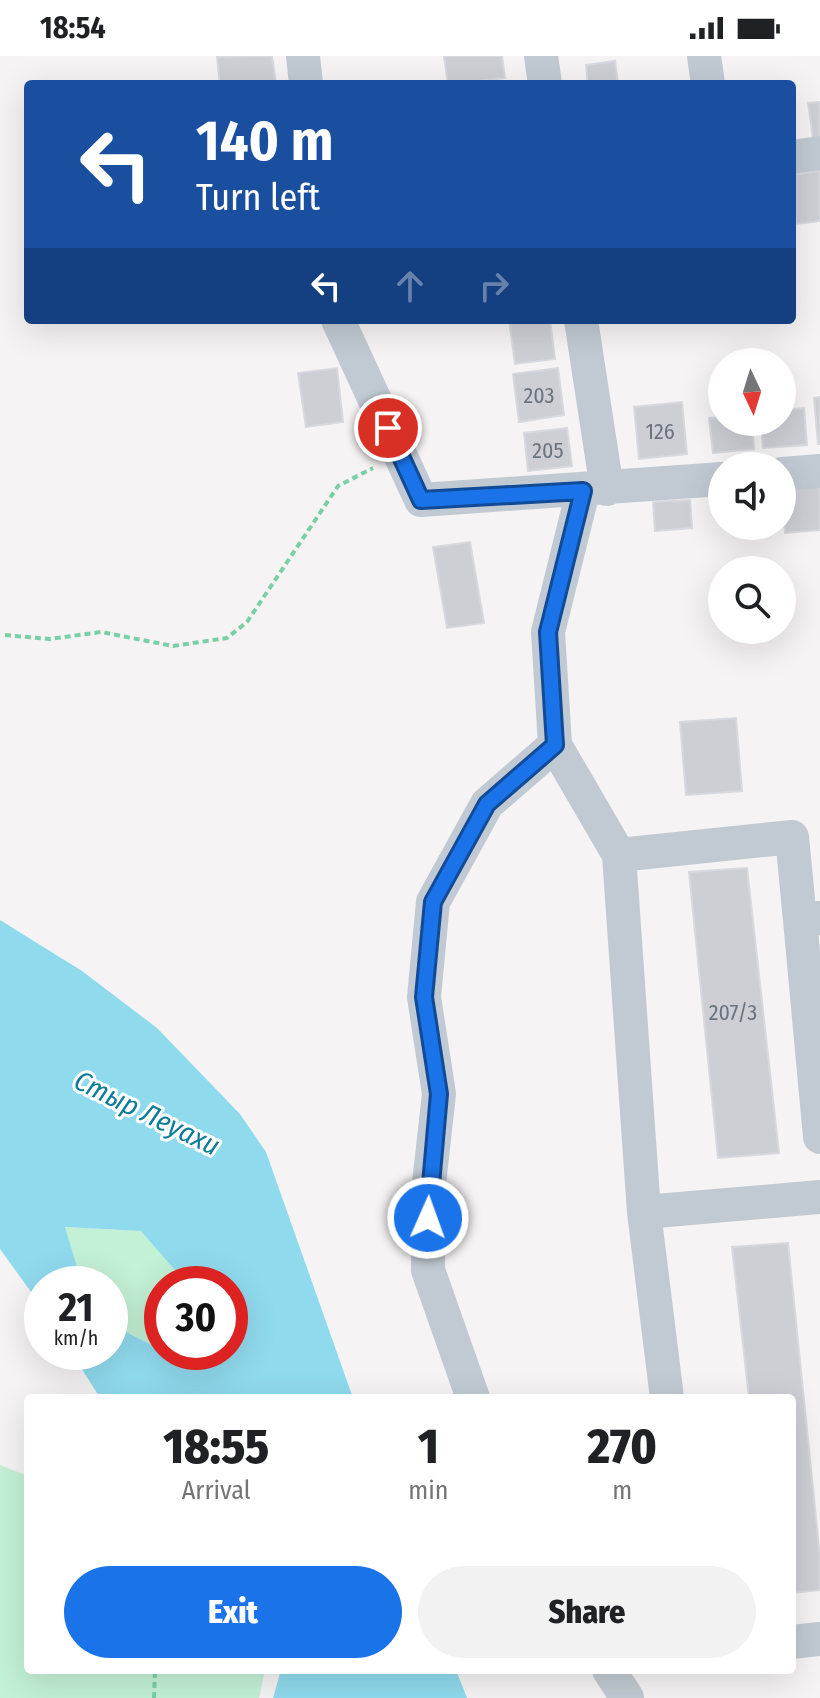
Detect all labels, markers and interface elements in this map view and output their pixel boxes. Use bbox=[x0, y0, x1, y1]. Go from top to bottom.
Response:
text: 18:54 bbox=[40, 10, 106, 46]
text: 140 m bbox=[196, 108, 333, 175]
icon: left bbox=[64, 112, 168, 216]
text: Turn left bbox=[196, 176, 320, 220]
icon: left bbox=[304, 264, 348, 308]
icon: ahead bbox=[388, 264, 432, 308]
icon: right bbox=[472, 264, 516, 308]
north arrow bbox=[708, 348, 796, 436]
map controls bbox=[708, 348, 796, 644]
house number: 203 bbox=[524, 382, 554, 409]
pin bbox=[354, 394, 422, 462]
icon: arrive bbox=[366, 406, 410, 450]
house number: 126 bbox=[645, 418, 675, 445]
house number: 205 bbox=[532, 437, 564, 464]
button: sound bbox=[708, 452, 796, 540]
button: search bbox=[708, 556, 796, 644]
house number: 207/3 bbox=[709, 999, 757, 1026]
water label: Стыр Леуахи bbox=[69, 1064, 225, 1162]
position arrow bbox=[386, 1176, 470, 1260]
speed limit sign: 30 bbox=[144, 1266, 248, 1370]
text: 21 bbox=[59, 1284, 93, 1332]
text: km/h bbox=[54, 1326, 98, 1350]
text: 18:55 bbox=[163, 1418, 269, 1476]
text: 1 bbox=[418, 1418, 439, 1476]
text: 270 bbox=[588, 1418, 657, 1476]
text: Arrival bbox=[182, 1475, 251, 1506]
text: min bbox=[408, 1475, 448, 1506]
text: m bbox=[612, 1475, 632, 1506]
button: Exit bbox=[64, 1566, 402, 1658]
button: Share bbox=[418, 1566, 756, 1658]

